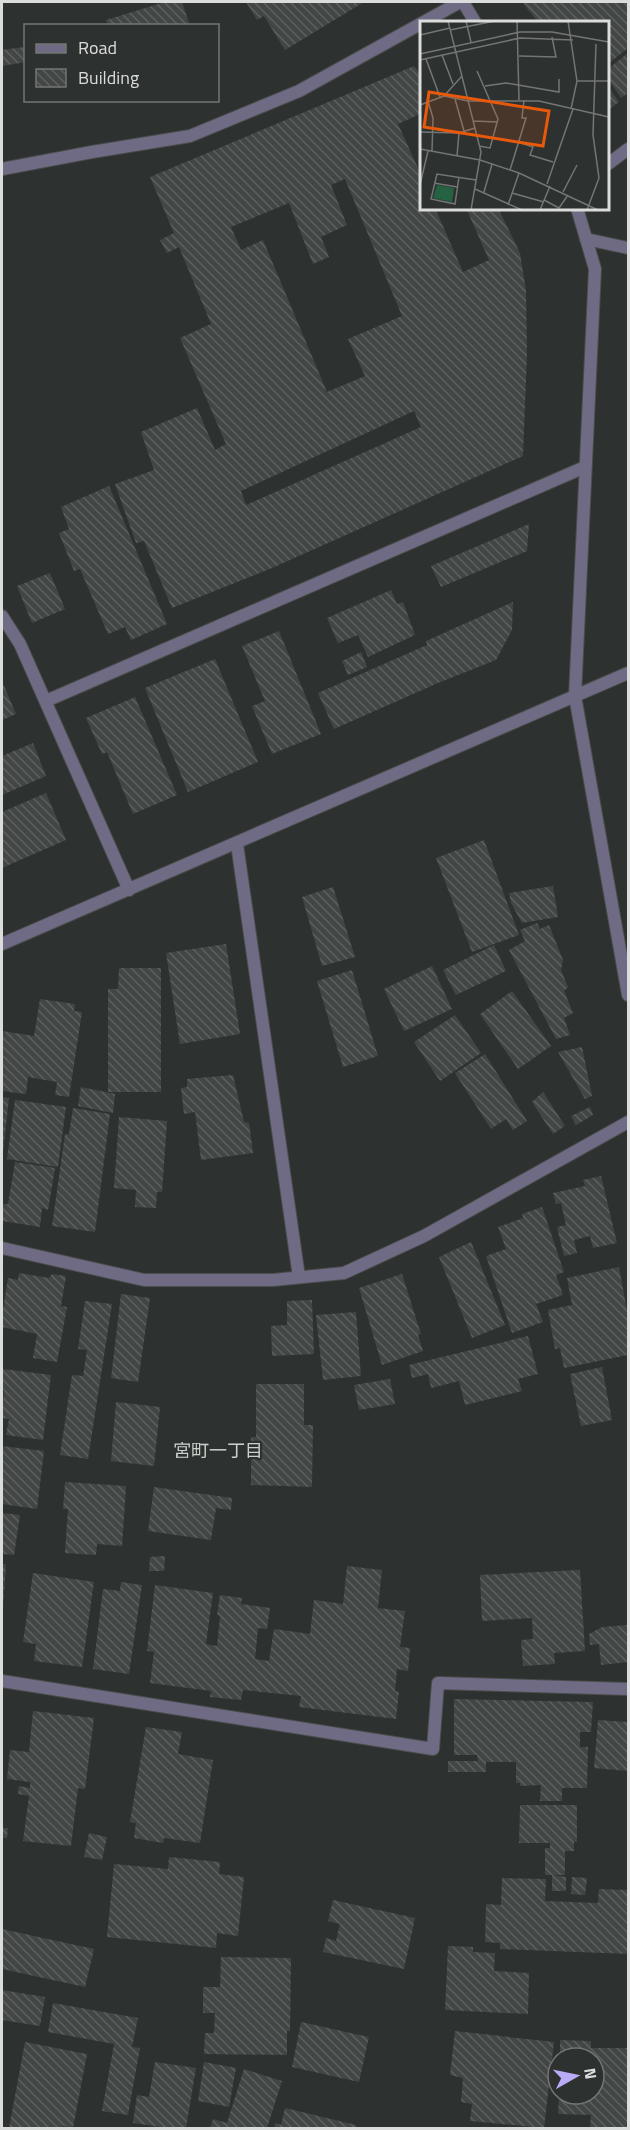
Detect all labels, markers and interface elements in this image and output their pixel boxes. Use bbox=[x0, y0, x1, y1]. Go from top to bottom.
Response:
inset map bbox=[420, 21, 609, 210]
legend bbox=[24, 24, 219, 102]
text: Road bbox=[78, 34, 117, 61]
text: Building bbox=[78, 64, 139, 91]
district label: 宮町一丁目 bbox=[173, 1437, 263, 1464]
north arrow bbox=[546, 2046, 606, 2106]
text: N bbox=[578, 2066, 604, 2081]

